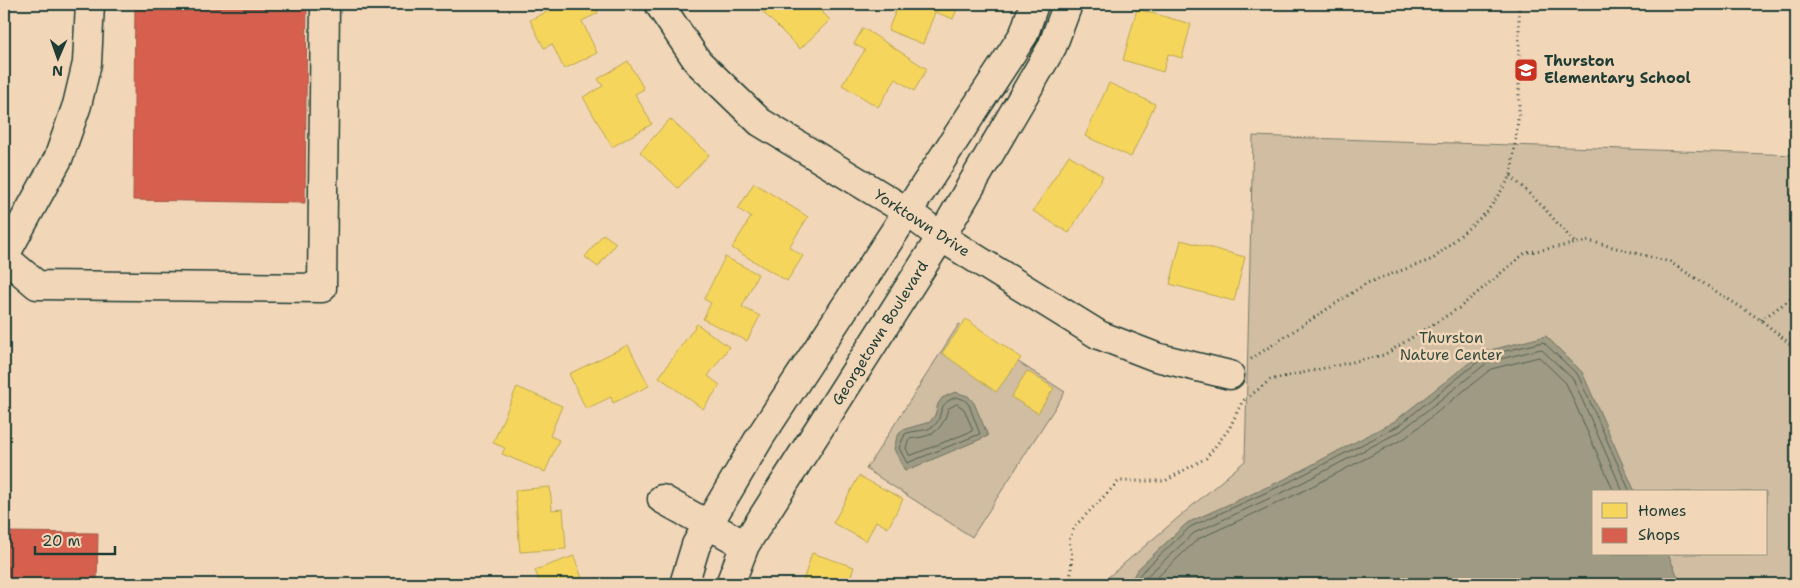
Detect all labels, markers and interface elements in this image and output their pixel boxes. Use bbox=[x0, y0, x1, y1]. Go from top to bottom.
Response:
north arrow bbox=[32, 32, 82, 82]
place label: Thurston Elementary School bbox=[1544, 51, 1691, 88]
school or university icon: Thurston Elementary School bbox=[1513, 57, 1539, 83]
text: N bbox=[52, 62, 63, 80]
street label: Yorktown Drive bbox=[870, 185, 974, 261]
street label: Georgetown Boulevard bbox=[827, 257, 933, 409]
park label: Thurston Nature Center bbox=[1400, 328, 1502, 365]
legend bbox=[1592, 490, 1768, 556]
text: Homes bbox=[1638, 501, 1686, 521]
scale bar bbox=[35, 523, 115, 555]
text: Shops bbox=[1638, 525, 1680, 545]
text: 20 m bbox=[42, 531, 81, 551]

